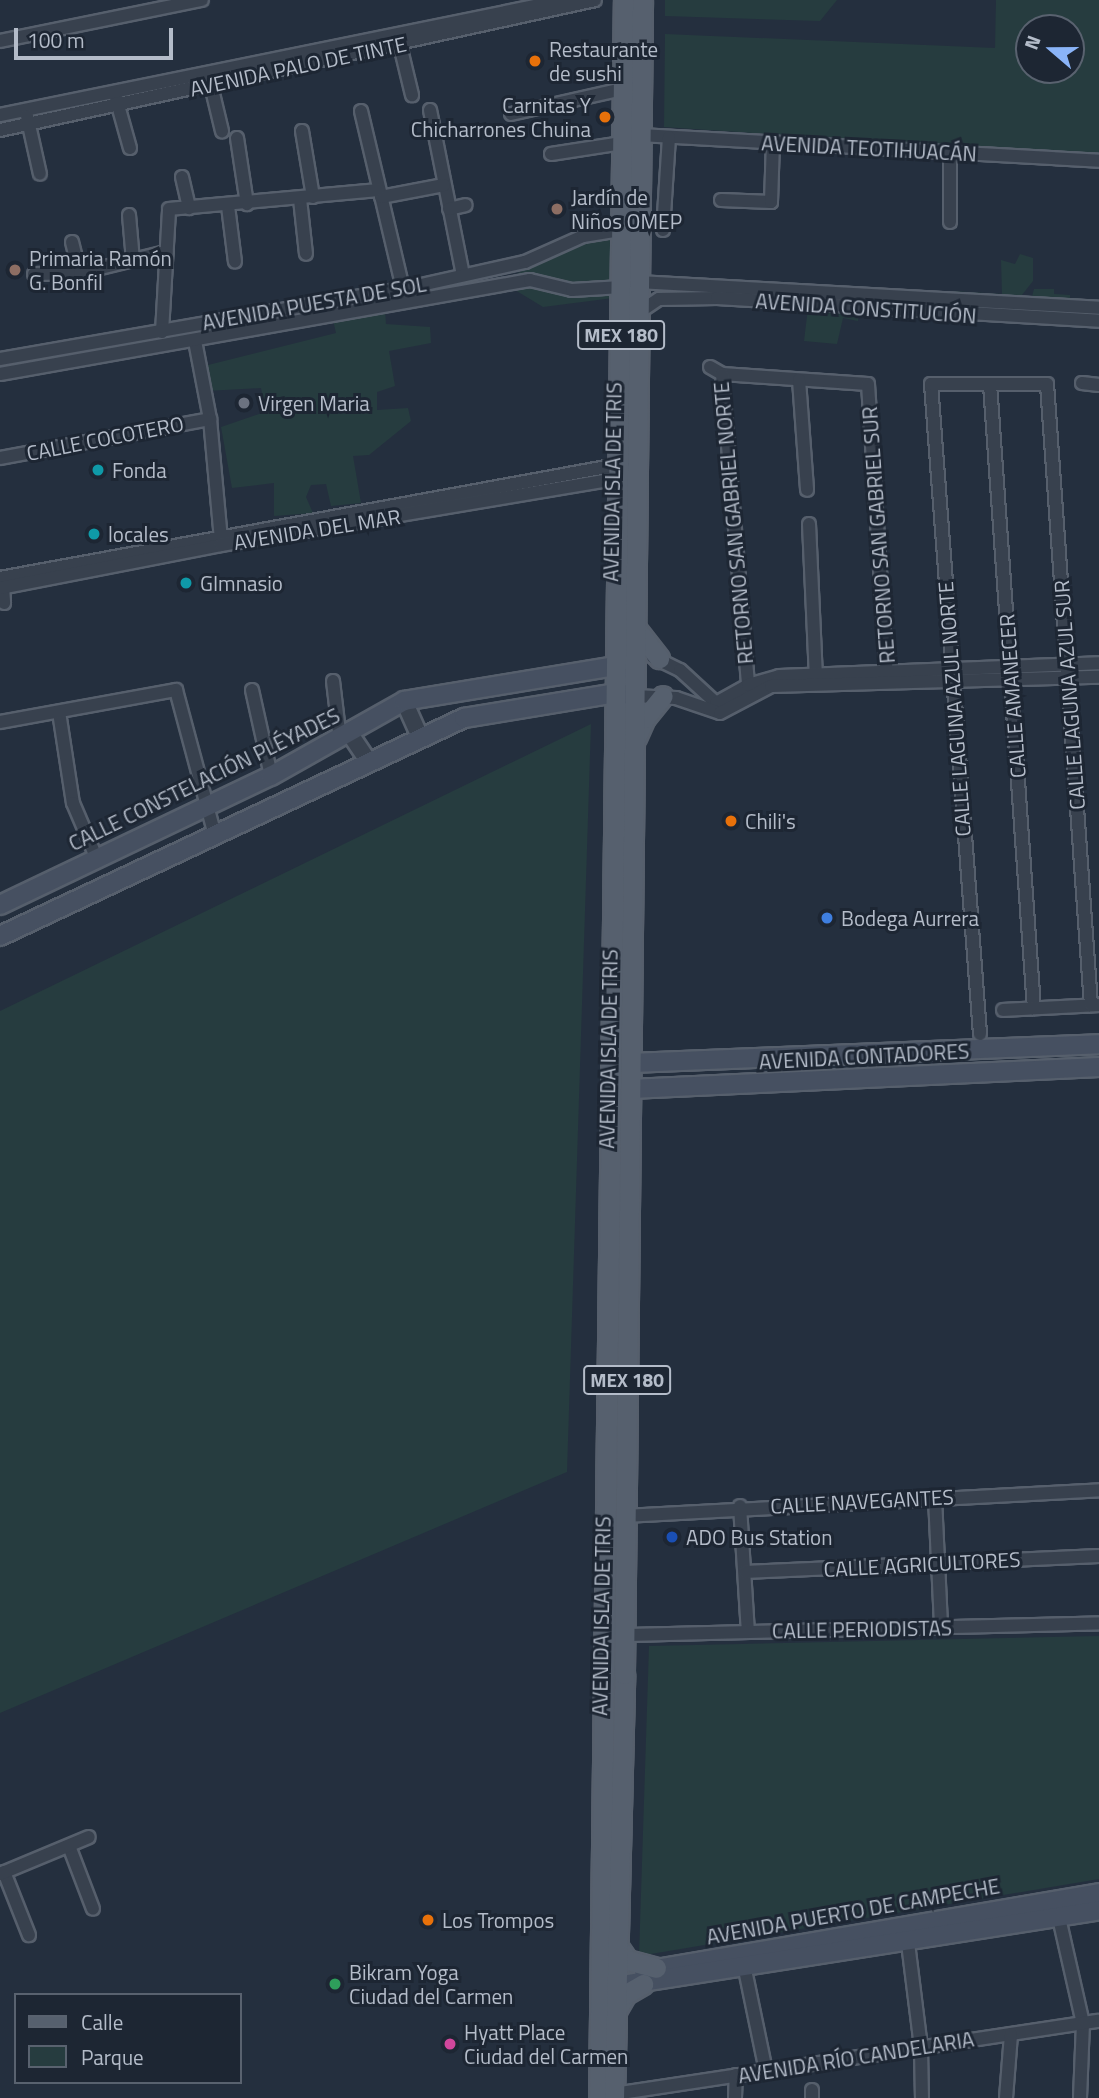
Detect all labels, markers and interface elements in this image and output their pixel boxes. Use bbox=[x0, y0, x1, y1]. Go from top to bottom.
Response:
scale bar bbox=[18, 14, 177, 58]
north arrow bbox=[1015, 14, 1085, 84]
text: 100 m bbox=[27, 24, 84, 56]
street label: AVENIDA PALO DE TINTE bbox=[187, 31, 409, 101]
text: N bbox=[1016, 31, 1048, 53]
place label: Restaurante de sushi bbox=[549, 36, 658, 86]
marker: Restaurante de sushi bbox=[527, 53, 543, 69]
place label: Carnitas Y Chicharrones Chuina bbox=[411, 92, 591, 142]
marker: Carnitas Y Chicharrones Chuina bbox=[597, 109, 613, 125]
street label: AVENIDA TEOTIHUACÁN bbox=[761, 130, 977, 166]
place label: Jardín de Niños OMEP bbox=[571, 184, 682, 234]
marker: Jardín de Niños OMEP bbox=[549, 201, 565, 217]
place label: Primaria Ramón G. Bonfil bbox=[29, 245, 172, 295]
marker: Primaria Ramón G. Bonfil bbox=[7, 262, 23, 278]
street label: AVENIDA PUESTA DE SOL bbox=[200, 271, 428, 335]
street label: AVENIDA CONSTITUCIÓN bbox=[755, 288, 977, 328]
road number: MEX 180 bbox=[576, 320, 666, 350]
street label: RETORNO SAN GABRIEL NORTE bbox=[708, 381, 758, 665]
street label: AVENIDA ISLA DE TRIS bbox=[598, 382, 626, 582]
place label: Virgen Maria bbox=[258, 390, 370, 416]
marker: Virgen Maria bbox=[236, 395, 252, 411]
street label: RETORNO SAN GABRIEL SUR bbox=[856, 406, 900, 664]
street label: CALLE COCOTERO bbox=[24, 410, 186, 466]
place label: Fonda bbox=[112, 457, 167, 483]
marker: Fonda bbox=[90, 462, 106, 478]
street label: AVENIDA DEL MAR bbox=[232, 503, 402, 555]
place label: locales bbox=[108, 521, 169, 547]
marker: locales bbox=[86, 526, 102, 542]
place label: GImnasio bbox=[200, 570, 283, 596]
marker: GImnasio bbox=[178, 575, 194, 591]
street label: CALLE LAGUNA AZUL SUR bbox=[1048, 579, 1090, 811]
street label: CALLE LAGUNA AZUL NORTE bbox=[933, 581, 975, 837]
street label: CALLE AMANECER bbox=[994, 613, 1030, 779]
street label: CALLE CONSTELACIÓN PLÉYADES bbox=[64, 702, 344, 856]
place label: Chili's bbox=[745, 808, 796, 834]
marker: Chili's bbox=[723, 813, 739, 829]
place label: Bodega Aurrera bbox=[841, 905, 979, 931]
marker: Bodega Aurrera bbox=[819, 910, 835, 926]
street label: AVENIDA ISLA DE TRIS bbox=[594, 949, 622, 1149]
street label: AVENIDA CONTADORES bbox=[758, 1038, 970, 1074]
road number: MEX 180 bbox=[582, 1364, 672, 1396]
street label: CALLE NAVEGANTES bbox=[770, 1484, 954, 1518]
street label: AVENIDA ISLA DE TRIS bbox=[587, 1516, 615, 1716]
place label: ADO Bus Station bbox=[686, 1524, 832, 1550]
marker: ADO Bus Station bbox=[664, 1529, 680, 1545]
street label: CALLE AGRICULTORES bbox=[823, 1546, 1021, 1582]
street label: CALLE PERIODISTAS bbox=[772, 1615, 952, 1643]
street label: AVENIDA PUERTO DE CAMPECHE bbox=[704, 1873, 1002, 1949]
place label: Los Trompos bbox=[442, 1907, 554, 1933]
marker: Los Trompos bbox=[420, 1912, 436, 1928]
place label: Bikram Yoga Ciudad del Carmen bbox=[349, 1959, 513, 2009]
marker: Bikram Yoga Ciudad del Carmen bbox=[327, 1976, 343, 1992]
legend bbox=[14, 1993, 242, 2084]
text: Calle bbox=[81, 2006, 123, 2038]
place label: Hyatt Place Ciudad del Carmen bbox=[464, 2019, 628, 2069]
street label: AVENIDA RÍO CANDELARIA bbox=[736, 2026, 976, 2088]
marker: Hyatt Place Ciudad del Carmen bbox=[442, 2036, 458, 2052]
text: Parque bbox=[81, 2041, 144, 2073]

